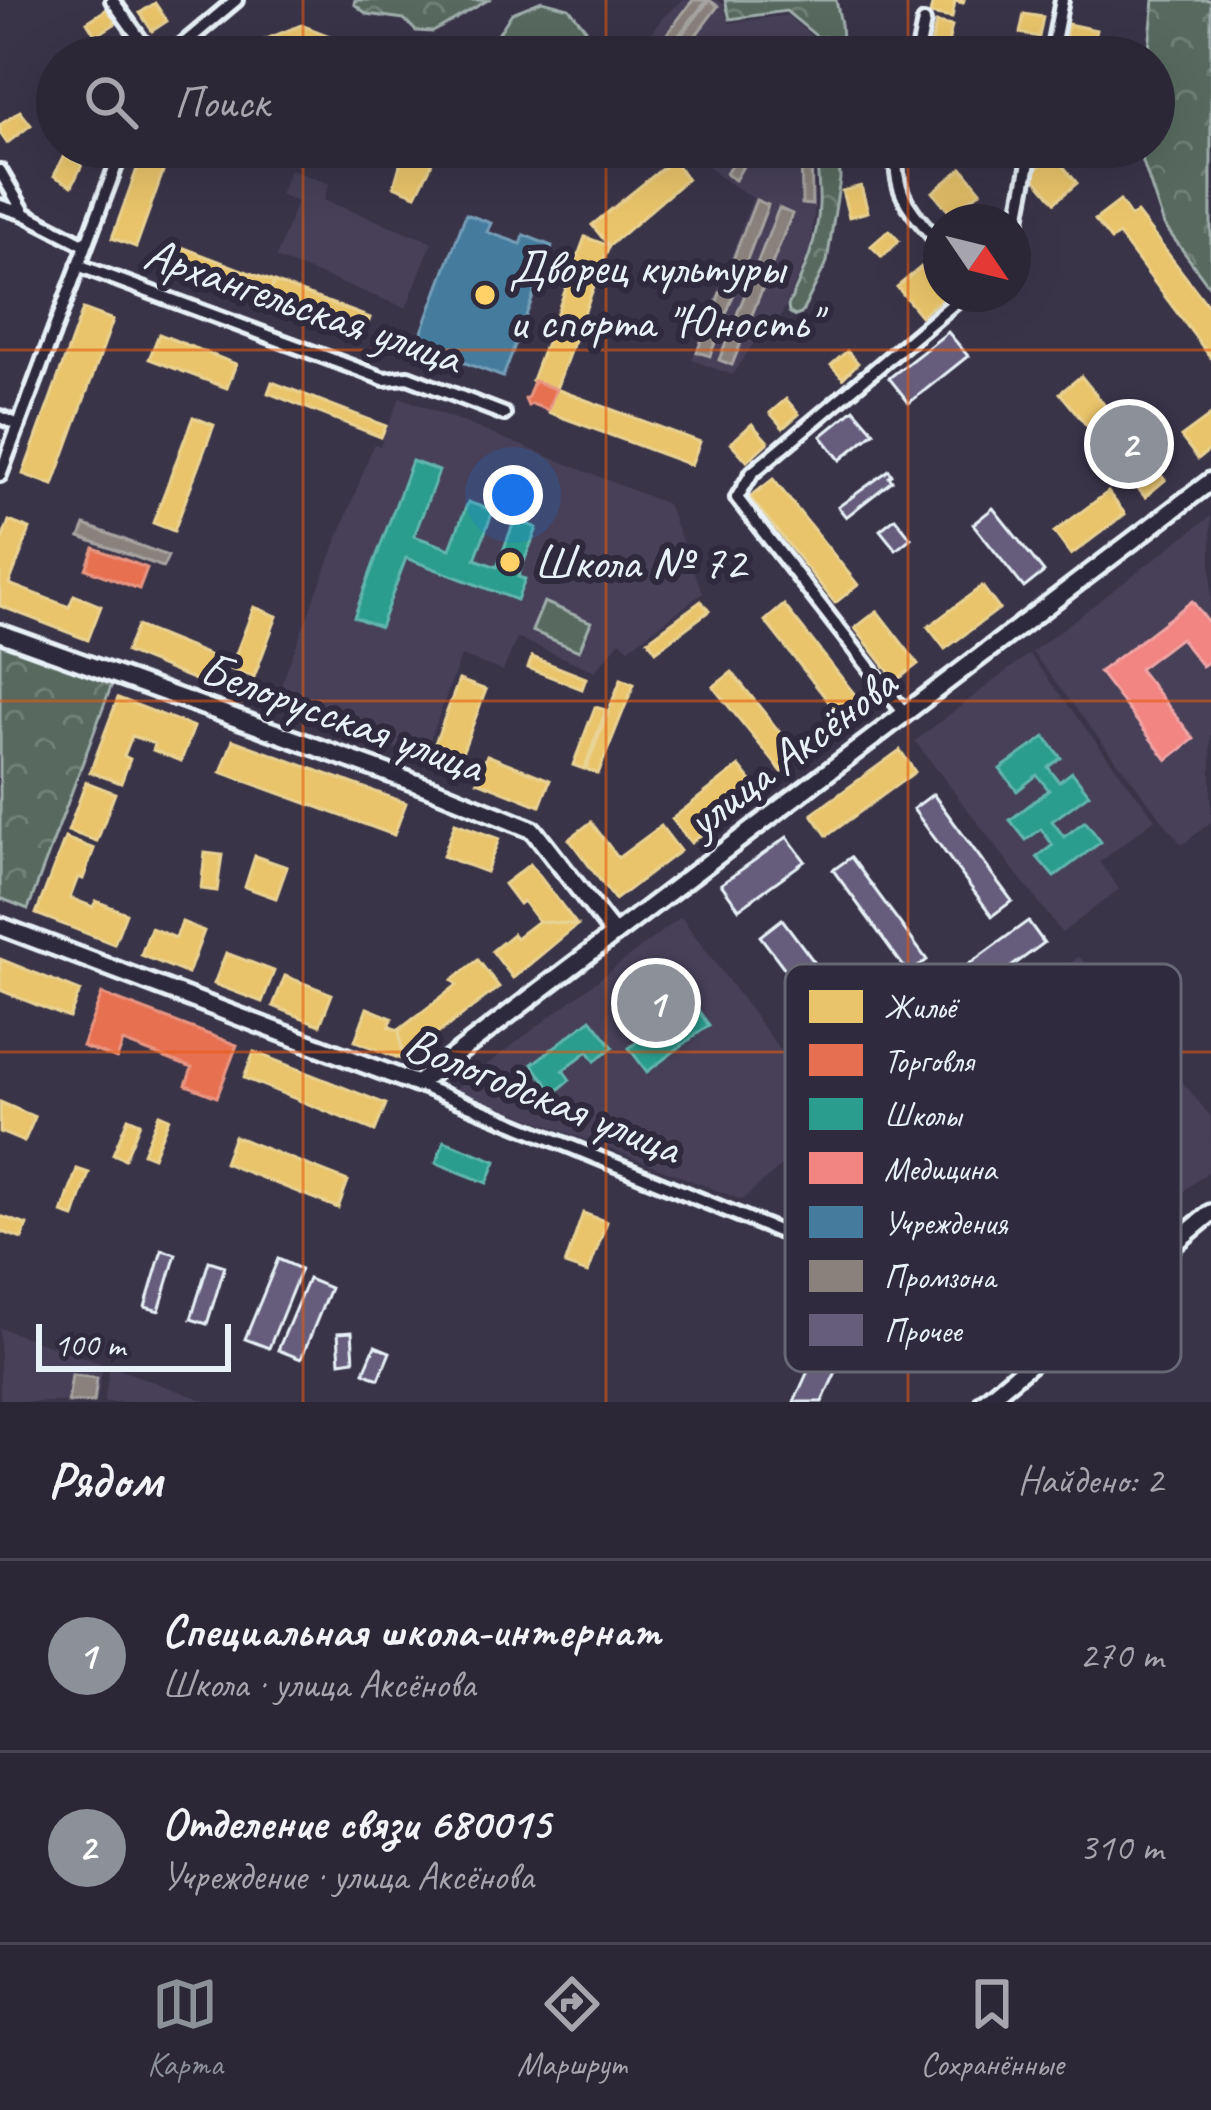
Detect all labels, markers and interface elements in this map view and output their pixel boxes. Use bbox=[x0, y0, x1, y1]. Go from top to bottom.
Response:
search box bbox=[36, 36, 1175, 168]
icon: search bbox=[78, 69, 144, 135]
text: Поиск bbox=[174, 74, 269, 131]
north arrow bbox=[923, 204, 1031, 312]
street label: Архангельская улица bbox=[137, 223, 472, 388]
place label: Дворец культуры и спорта "Юность" bbox=[509, 237, 829, 352]
marker: Дворец культуры и спорта "Юность" bbox=[472, 282, 498, 308]
pin: 2 bbox=[1090, 399, 1168, 489]
your location bbox=[483, 465, 543, 525]
place label: Школа № 72 bbox=[534, 532, 749, 592]
marker: Школа № 72 bbox=[497, 549, 523, 575]
street label: Белорусская улица bbox=[193, 638, 494, 797]
street label: улица Аксёнова bbox=[672, 652, 910, 852]
pin: 1 bbox=[617, 958, 695, 1048]
legend bbox=[785, 964, 1181, 1372]
text: Жильё bbox=[884, 986, 961, 1028]
street label: Вологодская улица bbox=[396, 1013, 692, 1179]
text: Торговля bbox=[884, 1040, 976, 1082]
text: Школы bbox=[884, 1094, 964, 1136]
text: Медицина bbox=[884, 1148, 999, 1190]
text: Учреждения bbox=[884, 1202, 1009, 1244]
text: Промзона bbox=[884, 1256, 998, 1298]
text: Прочее bbox=[884, 1310, 964, 1352]
scale bar bbox=[36, 1318, 231, 1371]
text: 100 m bbox=[54, 1324, 125, 1366]
text: Рядом bbox=[48, 1448, 162, 1512]
text: Найдено: 2 bbox=[1018, 1456, 1163, 1505]
text: Специальная школа-интернат bbox=[162, 1603, 661, 1660]
text: 1 bbox=[78, 1631, 96, 1680]
text: 270 m bbox=[1079, 1631, 1163, 1680]
text: Школа · улица Аксёнова bbox=[162, 1660, 475, 1709]
text: Отделение связи 680015 bbox=[162, 1795, 550, 1852]
text: 2 bbox=[78, 1823, 96, 1872]
text: 310 m bbox=[1079, 1823, 1163, 1872]
text: Учреждение · улица Аксёнова bbox=[162, 1852, 534, 1901]
tab: Карта bbox=[147, 1971, 223, 2085]
tab: Маршрут bbox=[517, 1971, 626, 2085]
tab: Сохранённые bbox=[920, 1971, 1064, 2085]

